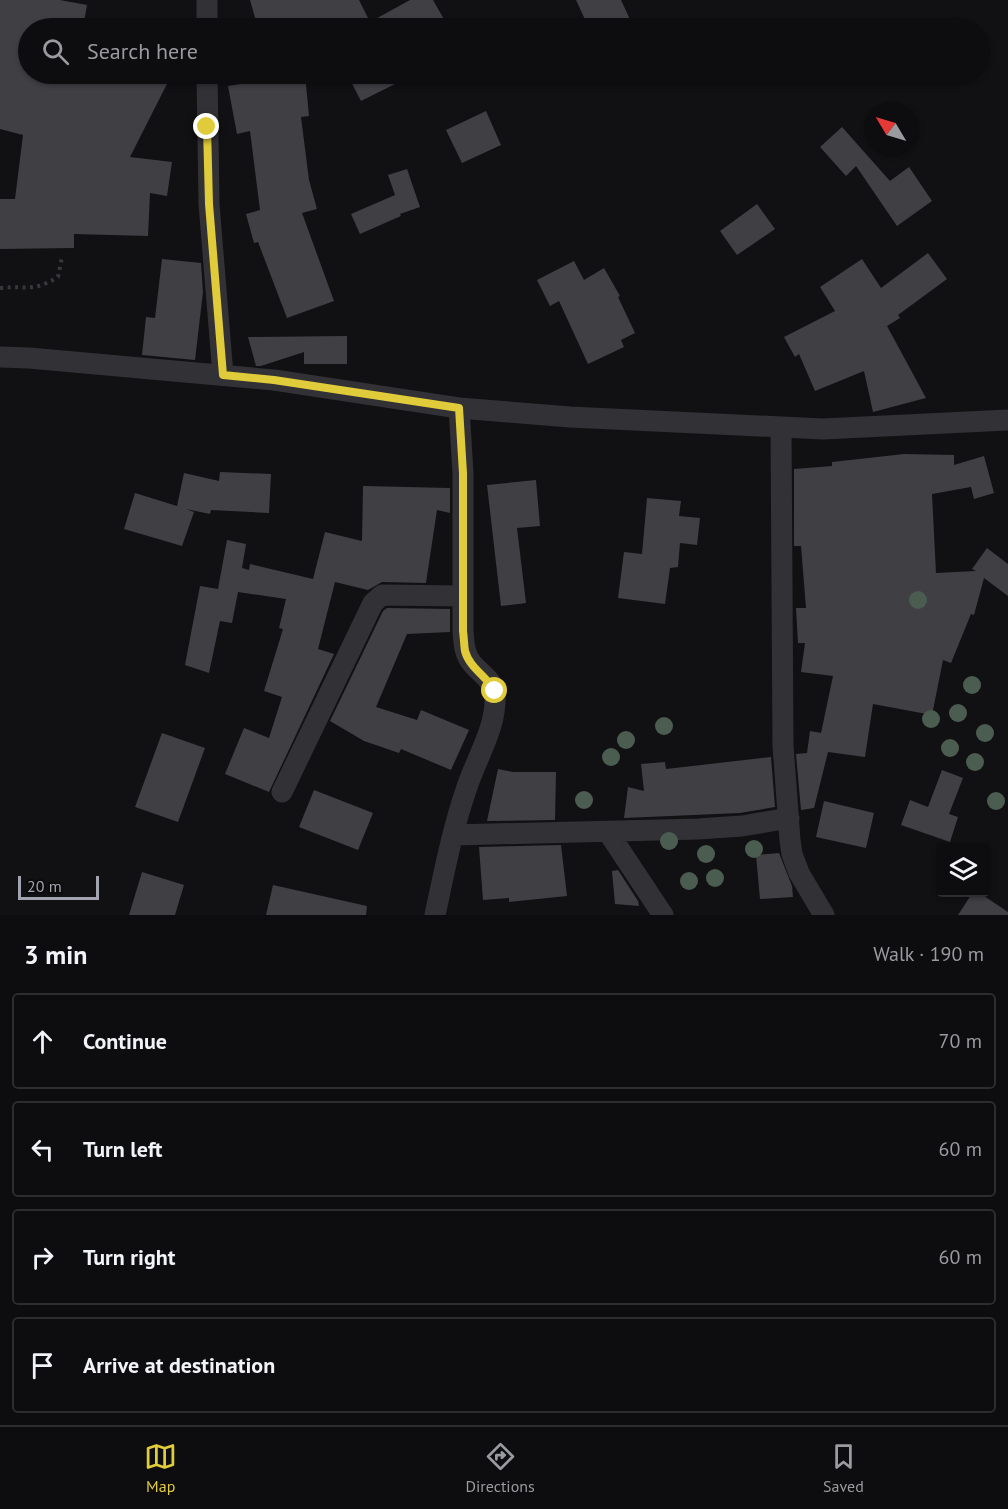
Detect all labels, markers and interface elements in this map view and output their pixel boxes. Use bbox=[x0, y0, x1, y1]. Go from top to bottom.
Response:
search box bbox=[18, 18, 990, 84]
icon: search bbox=[39, 35, 72, 68]
text: Search here bbox=[87, 37, 198, 65]
north arrow bbox=[864, 102, 918, 156]
route end bbox=[193, 113, 219, 139]
route start bbox=[481, 677, 507, 703]
map controls bbox=[936, 843, 990, 897]
button: layers bbox=[936, 843, 990, 897]
scale bar bbox=[18, 873, 99, 900]
text: 20 m bbox=[27, 876, 62, 896]
text: 3 min bbox=[24, 938, 87, 971]
text: Walk · 190 m bbox=[873, 941, 984, 967]
icon: ahead bbox=[26, 1025, 59, 1058]
text: Continue bbox=[83, 1027, 167, 1055]
text: 70 m bbox=[939, 1028, 982, 1054]
icon: left bbox=[26, 1133, 59, 1166]
text: Turn left bbox=[83, 1135, 163, 1163]
text: 60 m bbox=[939, 1136, 982, 1162]
icon: right bbox=[26, 1241, 59, 1274]
text: Turn right bbox=[83, 1243, 175, 1271]
text: 60 m bbox=[939, 1244, 982, 1270]
icon: arrive bbox=[26, 1349, 59, 1382]
text: Arrive at destination bbox=[83, 1351, 275, 1379]
tab: Map bbox=[144, 1440, 177, 1496]
tab: Directions bbox=[466, 1440, 535, 1496]
tab: Saved bbox=[823, 1440, 864, 1496]

